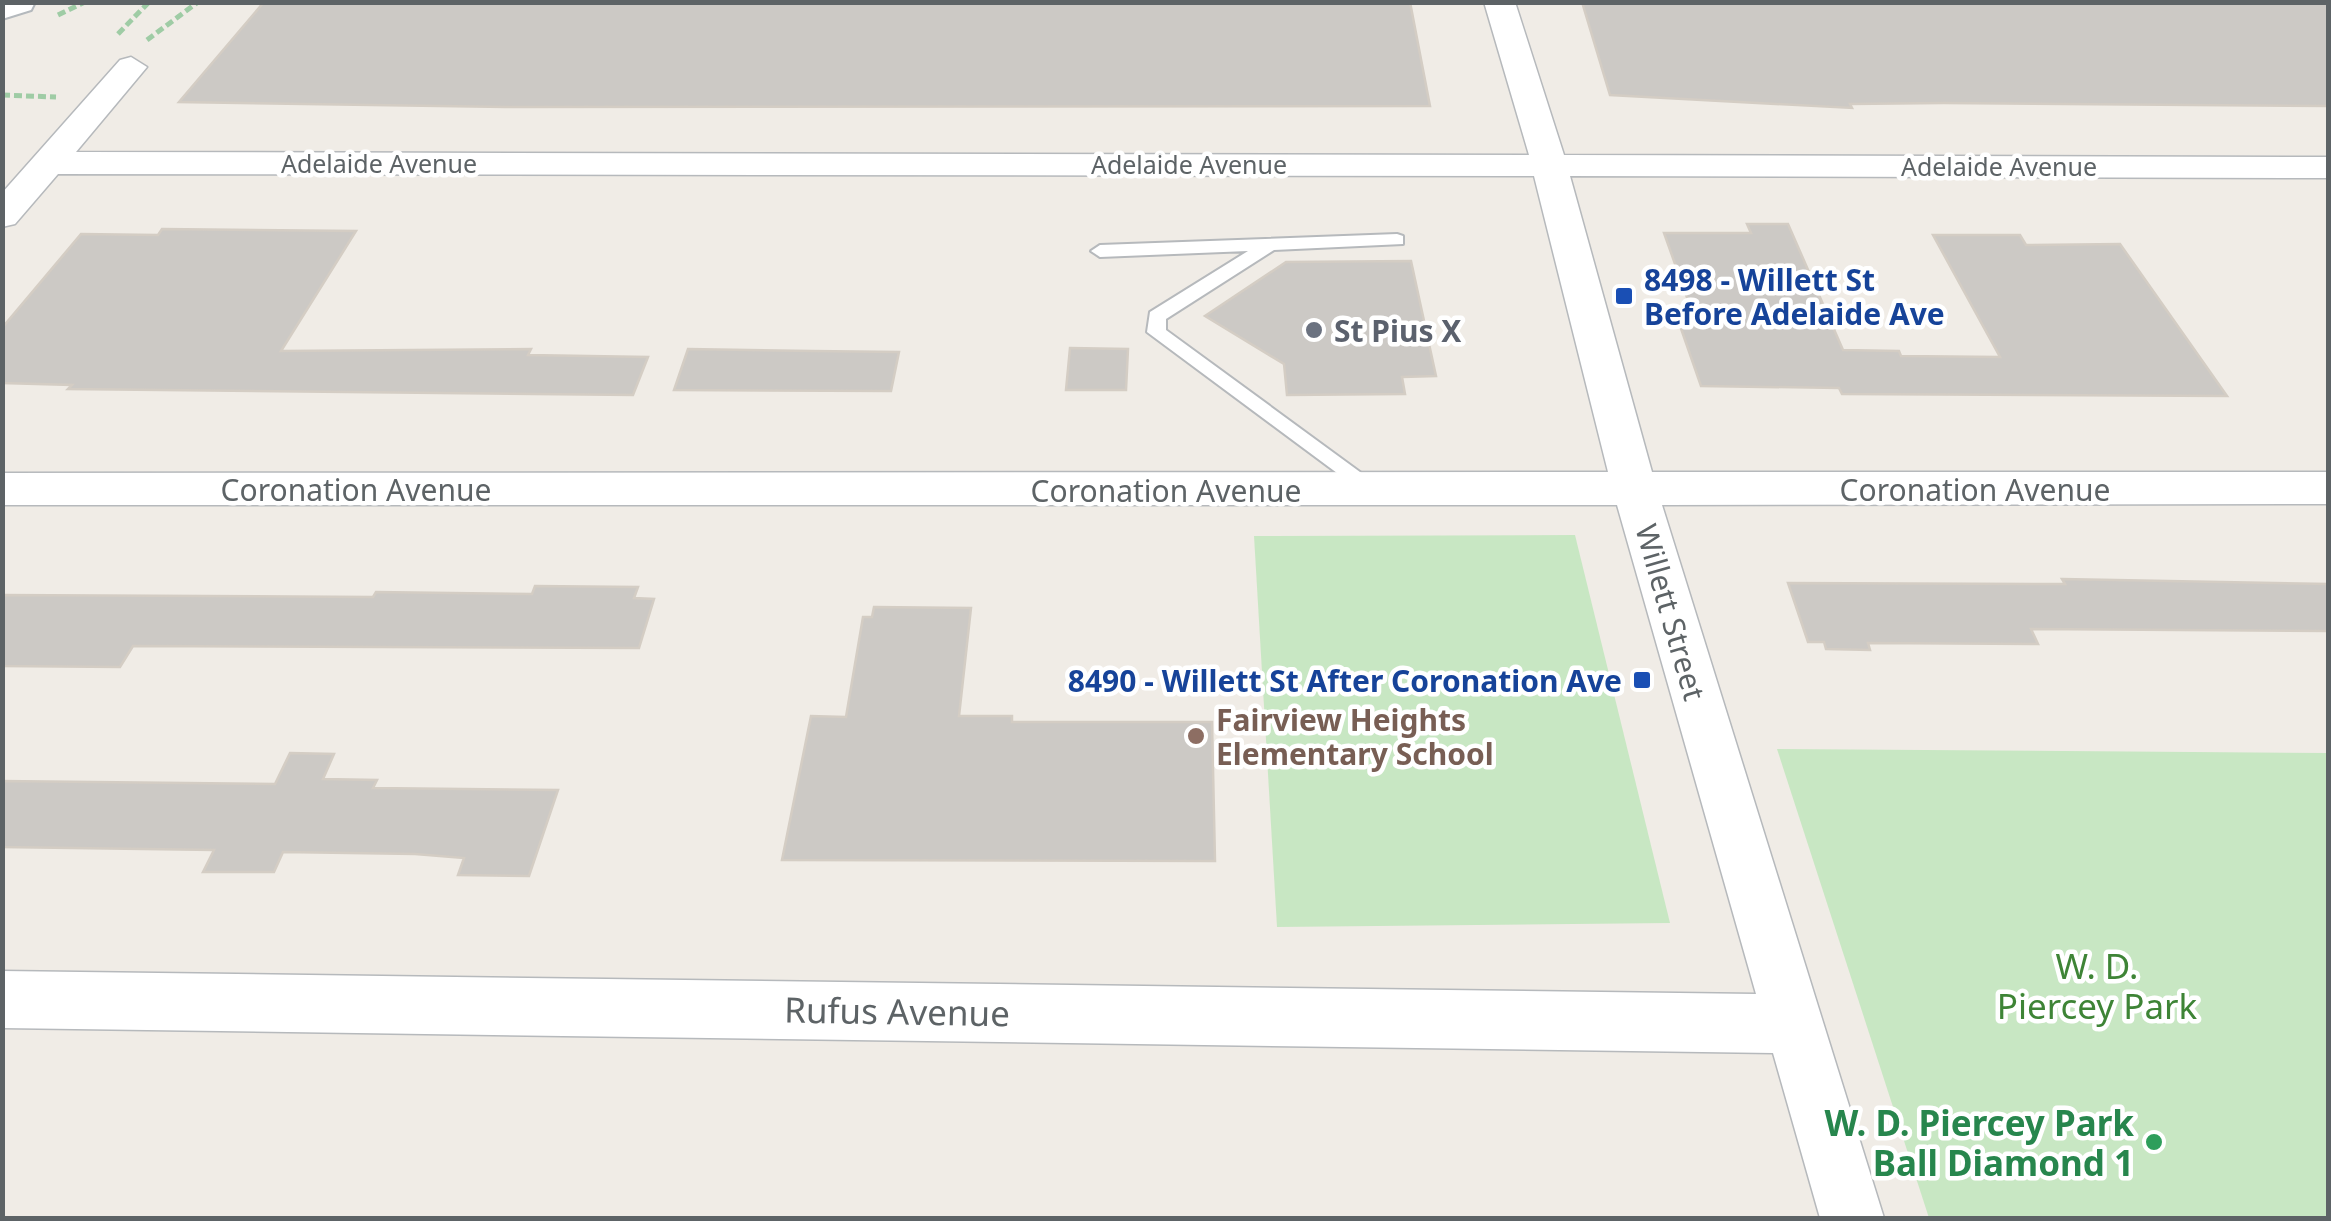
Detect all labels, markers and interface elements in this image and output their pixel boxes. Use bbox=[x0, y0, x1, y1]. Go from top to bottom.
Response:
street label: Adelaide Avenue bbox=[281, 146, 477, 180]
street label: Adelaide Avenue bbox=[1091, 147, 1287, 181]
street label: Adelaide Avenue bbox=[1901, 149, 2097, 183]
place label: 8498 - Willett St Before Adelaide Ave bbox=[1644, 259, 1945, 334]
marker: 8498 - Willett St Before Adelaide Ave bbox=[1613, 285, 1635, 307]
place label: St Pius X bbox=[1334, 310, 1461, 351]
marker: St Pius X bbox=[1303, 319, 1325, 341]
street label: Coronation Avenue bbox=[221, 469, 491, 510]
street label: Coronation Avenue bbox=[1840, 469, 2110, 510]
street label: Coronation Avenue bbox=[1031, 470, 1301, 511]
street label: Willett Street bbox=[1626, 519, 1716, 705]
place label: 8490 - Willett St After Coronation Ave bbox=[1068, 660, 1622, 701]
marker: 8490 - Willett St After Coronation Ave bbox=[1631, 669, 1653, 691]
place label: Fairview Heights Elementary School bbox=[1216, 699, 1494, 774]
marker: Fairview Heights Elementary School bbox=[1185, 725, 1207, 747]
park label: W. D. Piercey Park bbox=[1997, 942, 2198, 1029]
street label: Rufus Avenue bbox=[784, 986, 1010, 1036]
place label: W. D. Piercey Park Ball Diamond 1 bbox=[1824, 1099, 2134, 1186]
marker: W. D. Piercey Park Ball Diamond 1 bbox=[2143, 1131, 2165, 1153]

